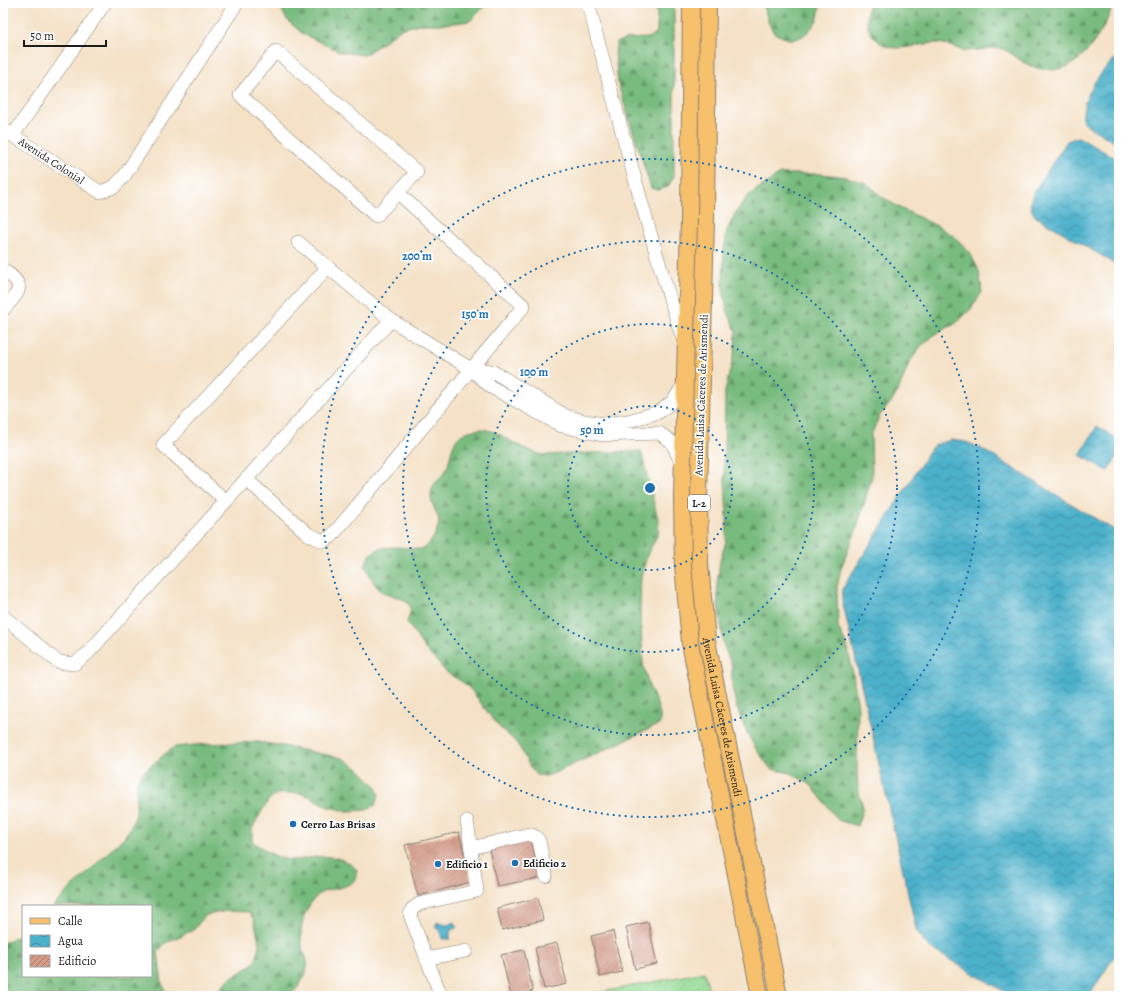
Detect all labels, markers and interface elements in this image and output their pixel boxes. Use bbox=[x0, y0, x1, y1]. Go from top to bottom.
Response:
scale bar bbox=[24, 22, 106, 48]
text: 50 m bbox=[30, 28, 54, 44]
street label: Avenida Colonial bbox=[15, 134, 87, 188]
text: 200 m bbox=[402, 248, 432, 264]
text: 150 m bbox=[461, 306, 489, 322]
street label: Avenida Luisa Cáceres de Arismendi bbox=[691, 314, 712, 477]
text: 100 m bbox=[520, 364, 548, 380]
text: 50 m bbox=[580, 422, 604, 438]
centre of rings bbox=[643, 481, 657, 495]
road number: L-2 bbox=[688, 495, 710, 511]
street label: Avenida Luisa Cáceres de Arismendi bbox=[699, 636, 745, 798]
place label: Cerro Las Brisas bbox=[301, 817, 376, 832]
marker: Cerro Las Brisas bbox=[288, 819, 298, 829]
place label: Edificio 2 bbox=[523, 856, 567, 871]
place label: Edificio 1 bbox=[446, 857, 488, 872]
marker: Edificio 2 bbox=[510, 858, 520, 868]
marker: Edificio 1 bbox=[433, 859, 443, 869]
legend bbox=[22, 905, 152, 977]
text: Calle bbox=[58, 913, 82, 929]
text: Agua bbox=[57, 933, 84, 949]
text: Edificio bbox=[58, 953, 96, 969]

